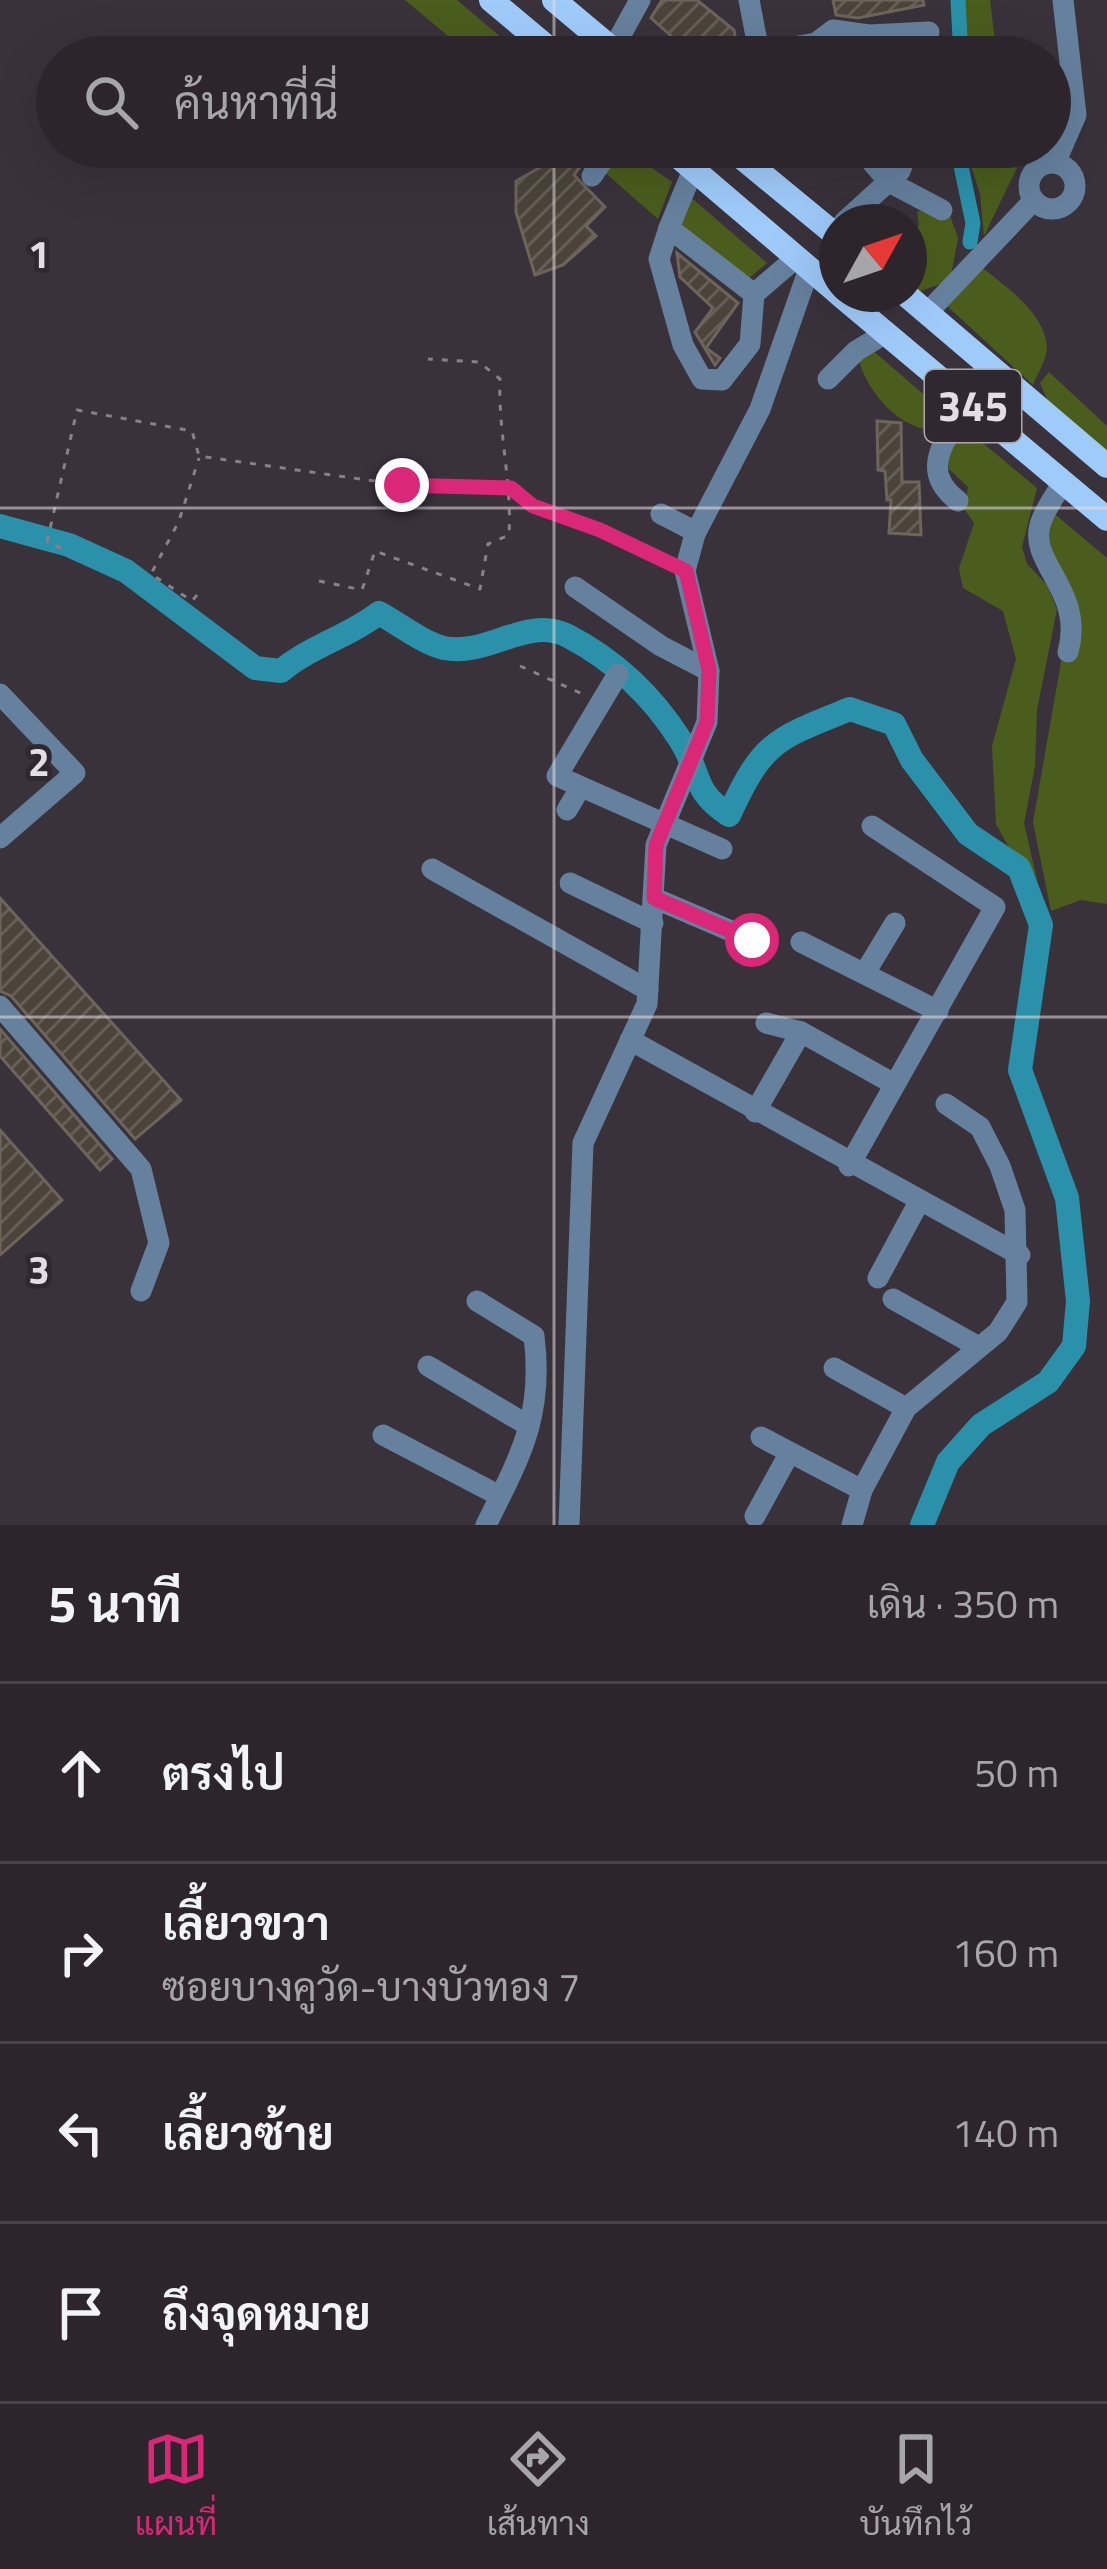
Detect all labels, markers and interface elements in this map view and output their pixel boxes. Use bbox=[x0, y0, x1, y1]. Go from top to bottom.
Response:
search box bbox=[36, 36, 1071, 168]
text: ค้นหาที่นี่ bbox=[174, 68, 338, 136]
icon: search bbox=[78, 69, 144, 135]
north arrow bbox=[819, 204, 927, 312]
text: 1 bbox=[28, 224, 50, 283]
road number: 345 bbox=[925, 370, 1021, 442]
route end bbox=[375, 458, 429, 512]
text: 2 bbox=[28, 732, 50, 791]
route start bbox=[725, 913, 779, 967]
text: 3 bbox=[28, 1240, 50, 1299]
text: 5 นาที bbox=[48, 1564, 182, 1642]
text: เดิน · 350 m bbox=[867, 1574, 1059, 1633]
text: ตรงไป bbox=[162, 1739, 285, 1807]
icon: ahead bbox=[48, 1740, 114, 1806]
text: 50 m bbox=[974, 1743, 1059, 1802]
text: เลี้ยวขวา bbox=[162, 1889, 330, 1957]
icon: right bbox=[48, 1920, 114, 1986]
text: 160 m bbox=[952, 1923, 1059, 1982]
text: ซอยบางคูวัด-บางบัวทอง 7 bbox=[162, 1957, 580, 2016]
text: เลี้ยวซ้าย bbox=[162, 2099, 334, 2167]
icon: left bbox=[48, 2100, 114, 2166]
text: 140 m bbox=[952, 2103, 1059, 2162]
text: ถึงจุดหมาย bbox=[162, 2279, 371, 2347]
icon: arrive bbox=[48, 2280, 114, 2346]
tab: แผนที่ bbox=[135, 2426, 217, 2548]
tab: เส้นทาง bbox=[487, 2426, 590, 2548]
tab: บันทึกไว้ bbox=[859, 2426, 972, 2548]

